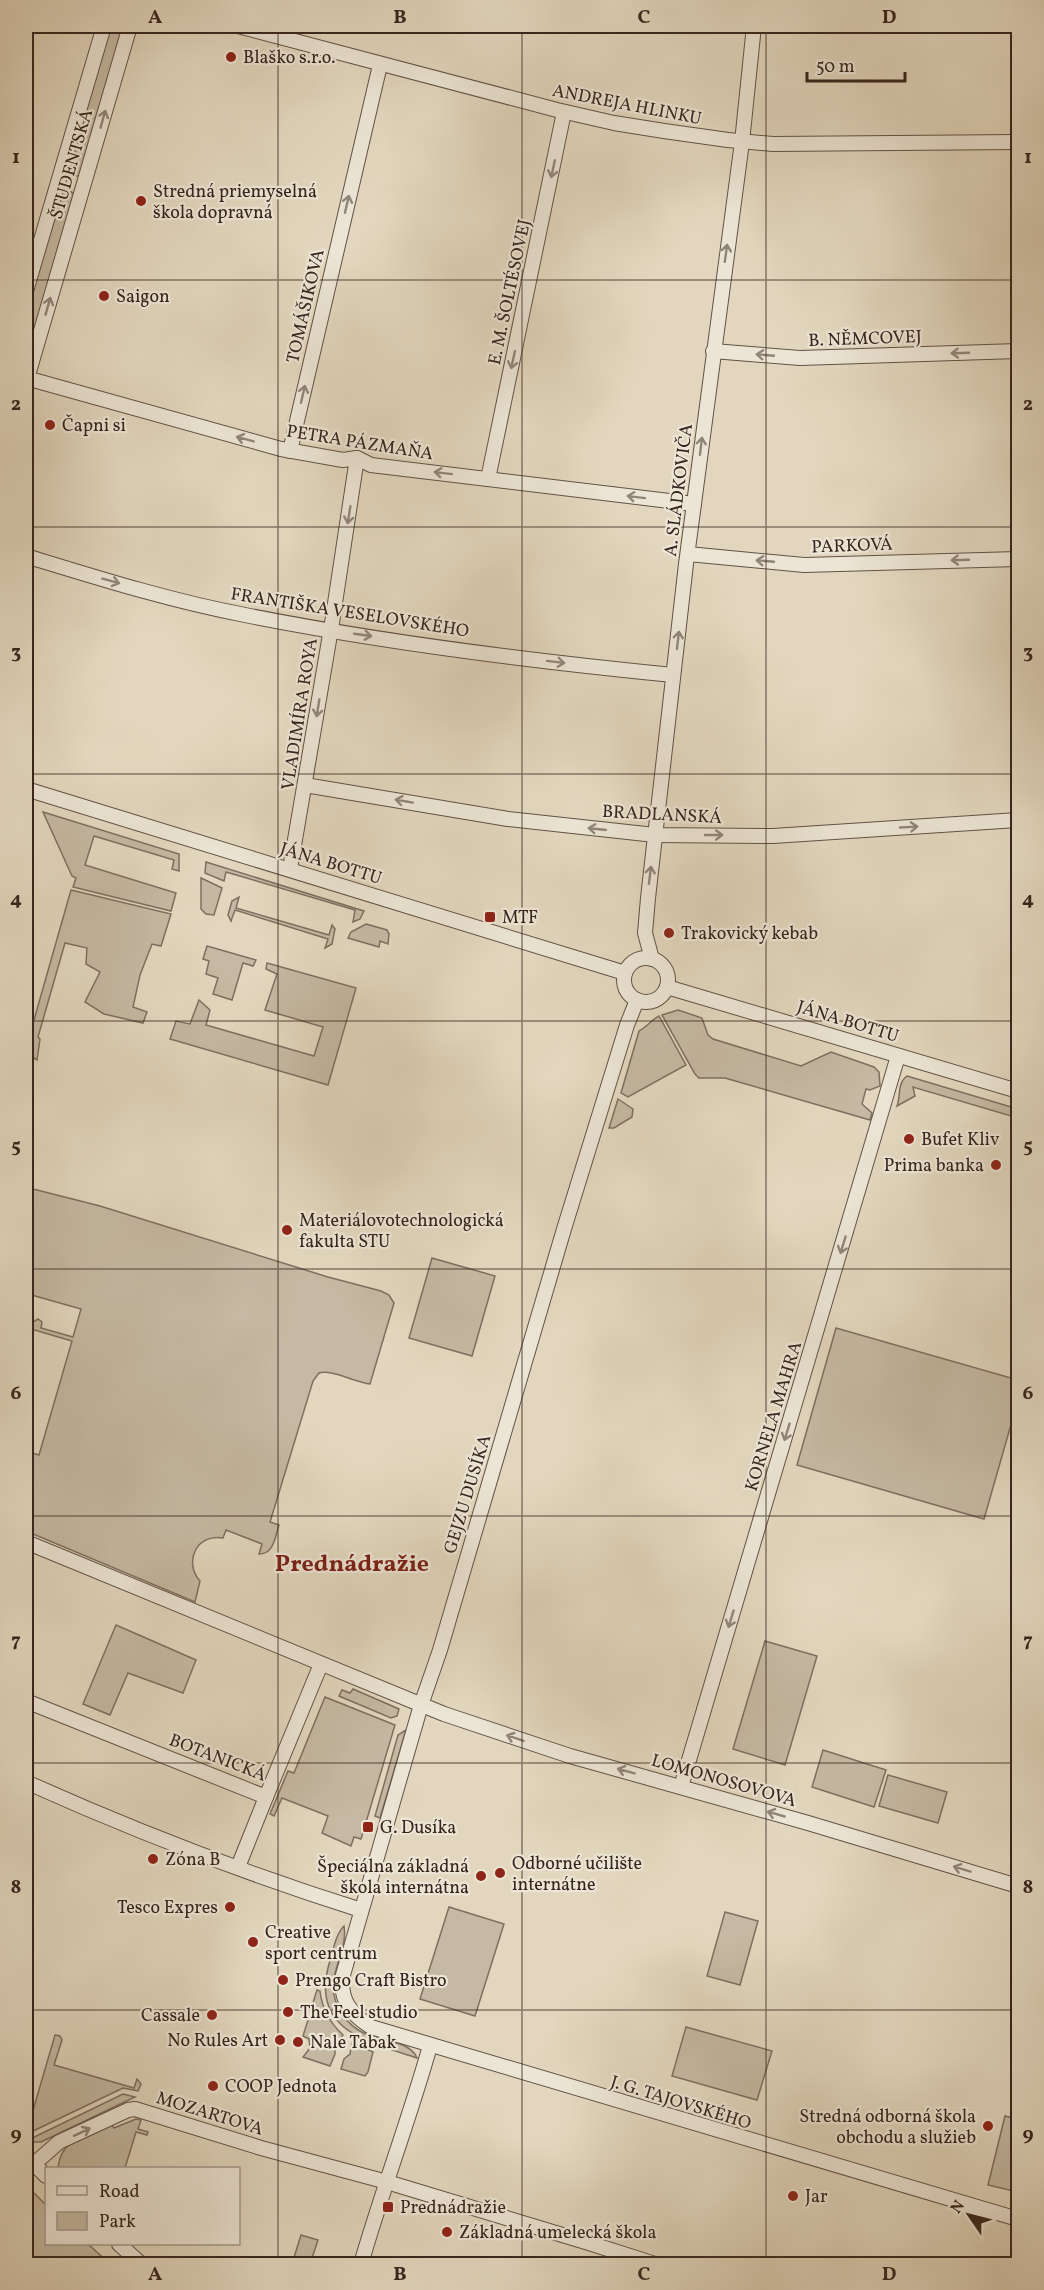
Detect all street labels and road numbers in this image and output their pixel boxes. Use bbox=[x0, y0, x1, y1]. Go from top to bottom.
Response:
street label: ANDREJA HLINKU bbox=[550, 79, 704, 132]
street label: ŠTUDENTSKÁ bbox=[45, 106, 100, 223]
street label: E. M. ŠOLTÉSOVEJ bbox=[483, 217, 538, 368]
street label: TOMÁŠIKOVA bbox=[281, 247, 332, 366]
street label: B. NĚMCOVEJ bbox=[808, 325, 922, 354]
street label: PETRA PÁZMAŇA bbox=[285, 420, 435, 467]
street label: A. SLÁDKOVIČA bbox=[659, 422, 700, 558]
street label: PARKOVÁ bbox=[811, 533, 894, 560]
street label: FRANTIŠKA VESELOVSKÉHO bbox=[229, 582, 471, 645]
street label: VLADIMÍRA ROYA bbox=[276, 636, 325, 792]
street label: BRADLANSKÁ bbox=[601, 800, 723, 831]
street label: JÁNA BOTTU bbox=[277, 837, 385, 892]
street label: JÁNA BOTTU bbox=[794, 995, 902, 1050]
street label: KORNELA MAHRA bbox=[740, 1338, 809, 1495]
street label: GEJZU DUSÍKA bbox=[438, 1431, 499, 1557]
street label: BOTANICKÁ bbox=[165, 1728, 270, 1789]
street label: LOMONOSOVOVA bbox=[648, 1749, 799, 1814]
street label: J. G. TAJOVSKÉHO bbox=[607, 2070, 754, 2137]
street label: MOZARTOVA bbox=[153, 2086, 267, 2143]

